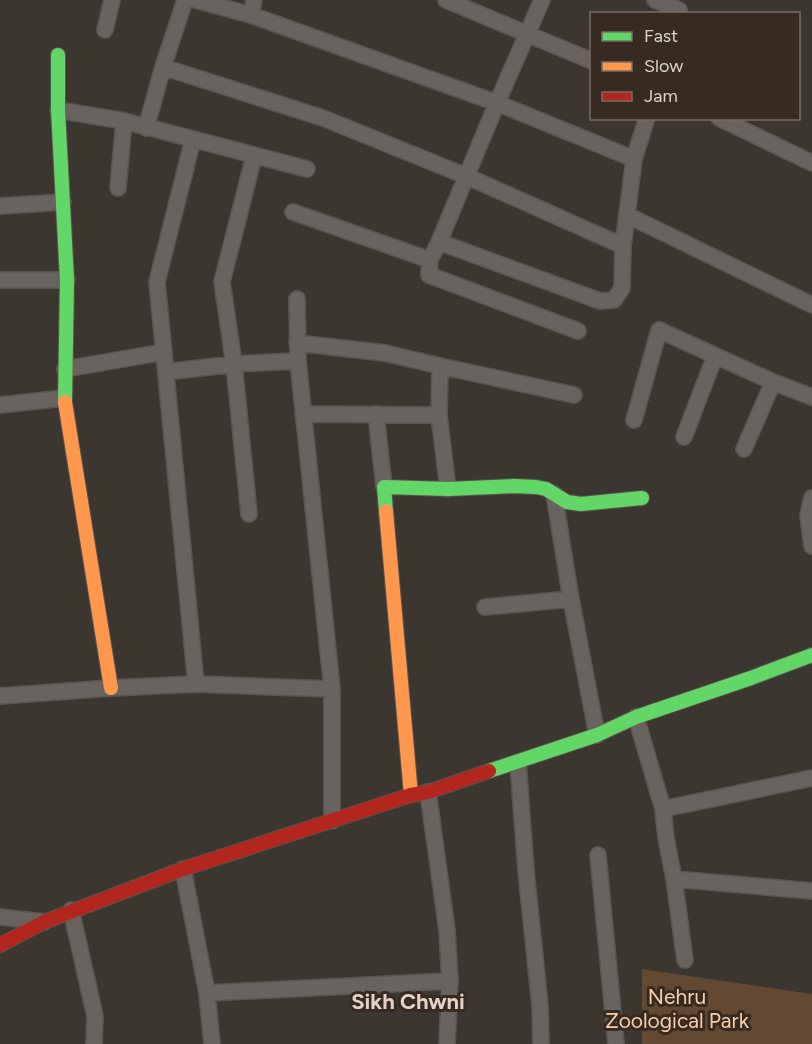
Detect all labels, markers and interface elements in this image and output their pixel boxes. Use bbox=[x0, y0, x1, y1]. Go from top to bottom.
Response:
legend bbox=[590, 12, 800, 120]
text: Fast bbox=[644, 25, 678, 47]
text: Slow bbox=[644, 55, 683, 77]
text: Jam bbox=[644, 85, 678, 107]
park label: Nehru Zoological Park bbox=[605, 984, 750, 1033]
district label: Sikh Chwni bbox=[351, 988, 465, 1015]

